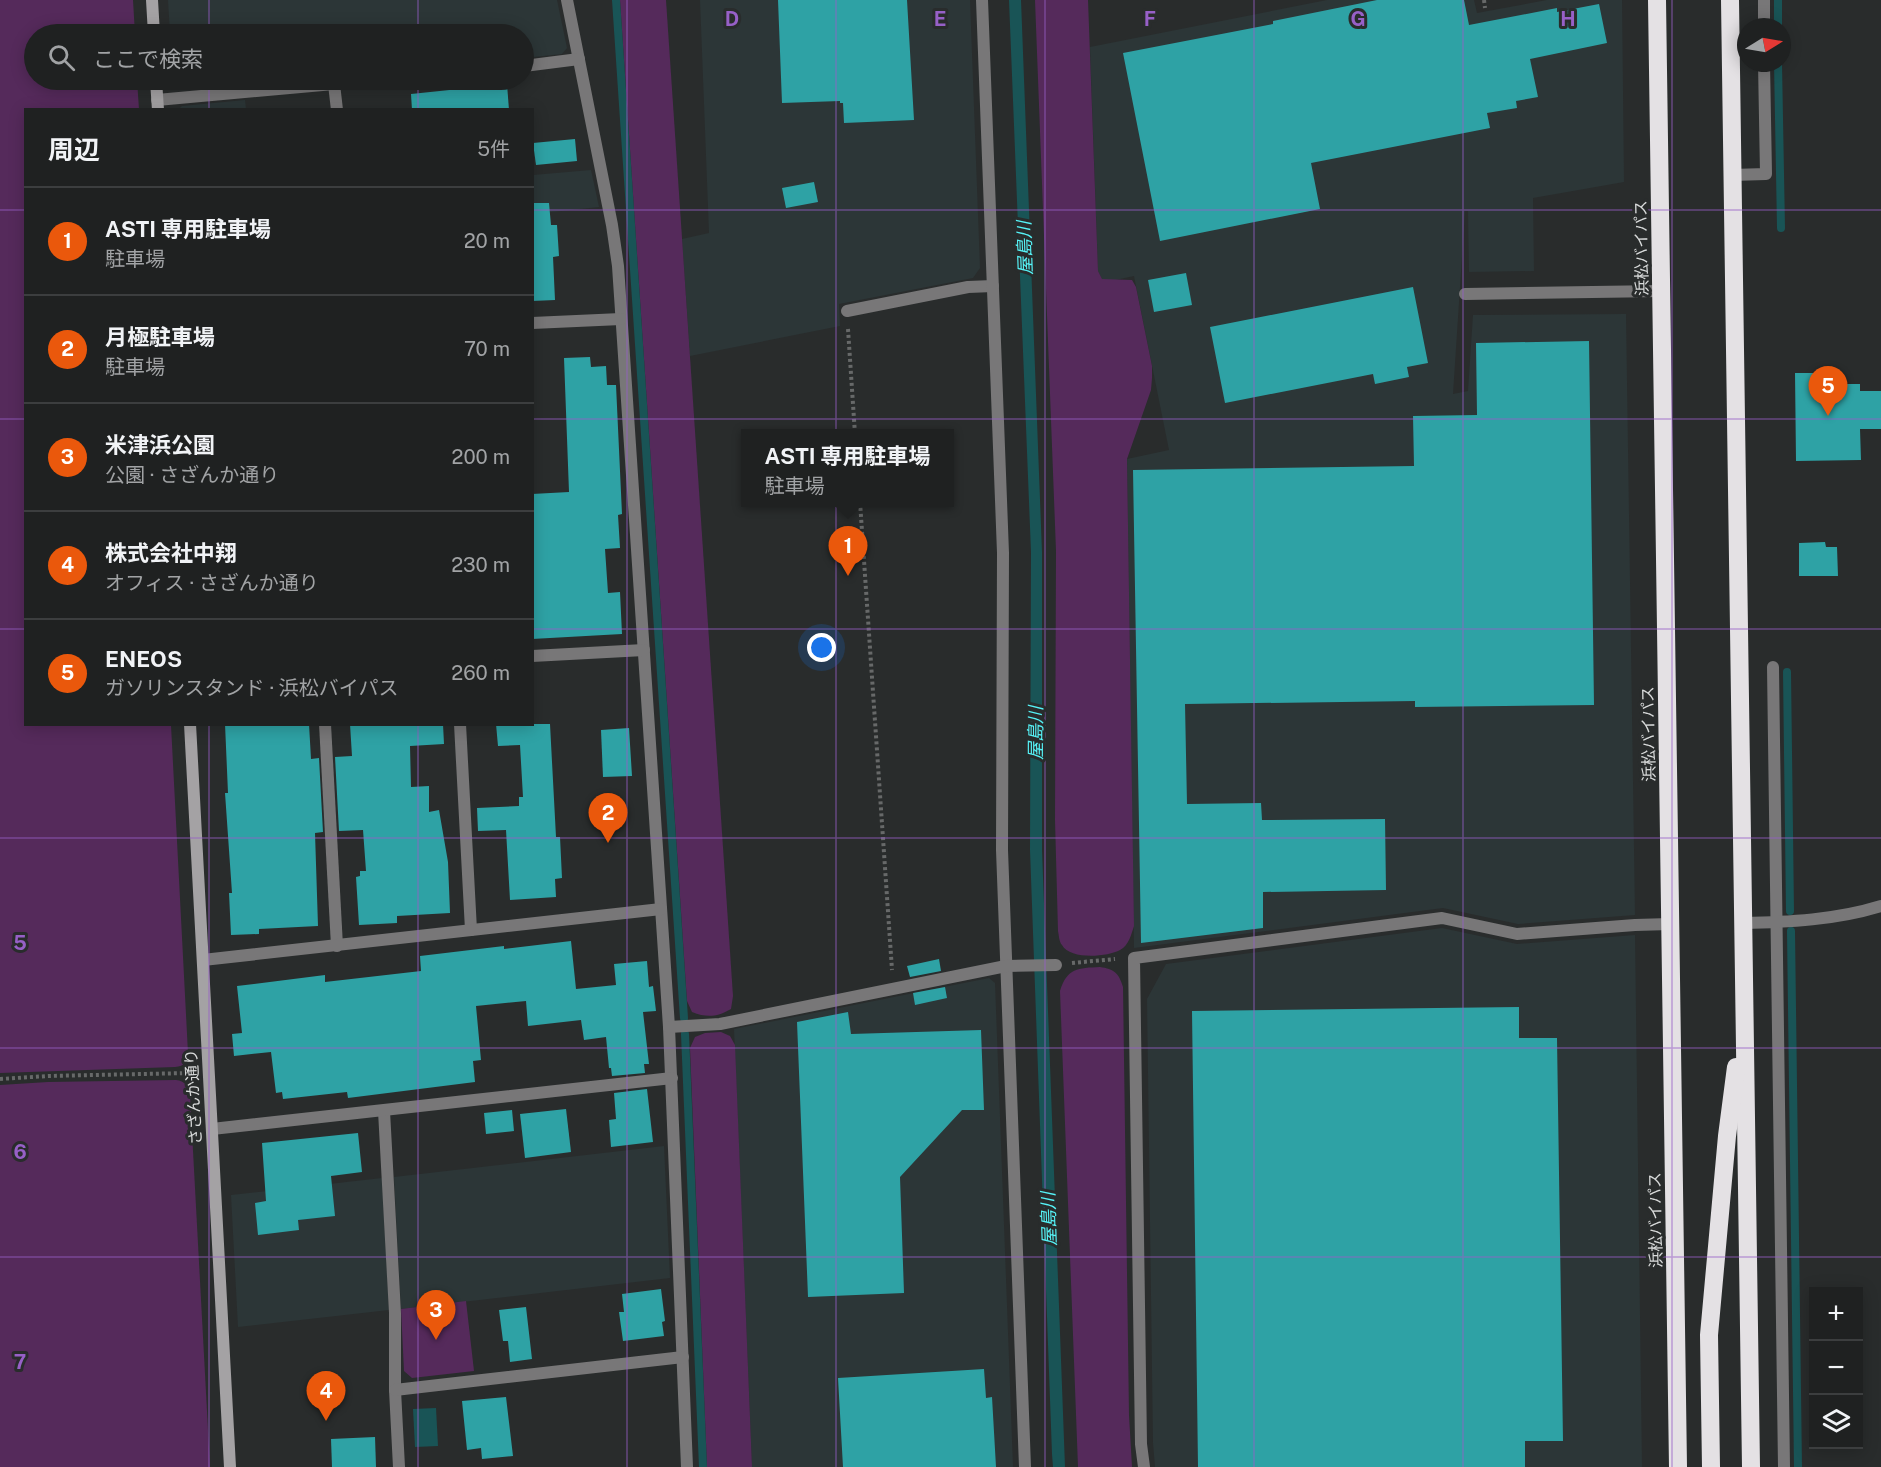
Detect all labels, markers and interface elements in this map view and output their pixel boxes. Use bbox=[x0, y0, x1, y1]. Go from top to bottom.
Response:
text: D bbox=[725, 7, 739, 31]
text: E bbox=[934, 7, 946, 31]
text: F bbox=[1144, 7, 1156, 31]
text: G bbox=[1350, 7, 1366, 31]
text: H bbox=[1560, 7, 1576, 31]
north arrow bbox=[1737, 18, 1791, 72]
search box bbox=[24, 24, 534, 90]
icon: search bbox=[45, 41, 78, 74]
text: ここで検索 bbox=[93, 46, 203, 72]
text: 周辺 bbox=[48, 134, 100, 165]
text: 5件 bbox=[477, 137, 510, 161]
street label: 浜松バイパス bbox=[1631, 200, 1652, 296]
text: ASTI 専用駐車場 bbox=[105, 216, 271, 242]
water label: 屋島川 bbox=[1013, 219, 1036, 275]
text: 1 bbox=[63, 229, 72, 253]
text: 20 m bbox=[464, 229, 510, 253]
text: 駐車場 bbox=[105, 247, 165, 271]
text: 月極駐車場 bbox=[105, 324, 215, 350]
text: 2 bbox=[61, 337, 74, 361]
text: 70 m bbox=[464, 337, 510, 361]
text: 駐車場 bbox=[105, 355, 165, 379]
pin: 5 bbox=[1808, 366, 1848, 416]
popup bbox=[741, 429, 954, 507]
text: 米津浜公園 bbox=[105, 432, 215, 458]
text: ASTI 専用駐車場 bbox=[764, 443, 931, 469]
text: 3 bbox=[61, 445, 74, 469]
text: 200 m bbox=[452, 445, 510, 469]
text: 公園 · さざんか通り bbox=[105, 463, 279, 487]
text: 駐車場 bbox=[764, 474, 824, 498]
pin: 1 bbox=[828, 526, 868, 576]
text: 株式会社中翔 bbox=[105, 540, 237, 566]
text: 4 bbox=[61, 553, 74, 577]
text: 230 m bbox=[451, 553, 510, 577]
text: オフィス · さざんか通り bbox=[105, 571, 319, 595]
your location bbox=[807, 633, 836, 662]
text: ENEOS bbox=[105, 646, 182, 672]
text: 5 bbox=[61, 661, 74, 685]
text: 260 m bbox=[451, 661, 510, 685]
text: ガソリンスタンド · 浜松バイパス bbox=[105, 676, 398, 700]
street label: 浜松バイパス bbox=[1638, 686, 1659, 782]
water label: 屋島川 bbox=[1025, 704, 1046, 760]
pin: 2 bbox=[588, 794, 628, 843]
text: 5 bbox=[13, 931, 27, 955]
street label: さざんか通り bbox=[181, 1049, 205, 1145]
text: 6 bbox=[13, 1140, 27, 1164]
street label: 浜松バイパス bbox=[1645, 1172, 1666, 1268]
water label: 屋島川 bbox=[1037, 1190, 1060, 1246]
map controls bbox=[1809, 1287, 1863, 1449]
button: + bbox=[1809, 1287, 1863, 1341]
pin: 3 bbox=[416, 1290, 456, 1340]
button: − bbox=[1809, 1341, 1863, 1395]
text: 7 bbox=[14, 1350, 26, 1374]
pin: 4 bbox=[306, 1372, 346, 1421]
button: layers bbox=[1809, 1395, 1863, 1449]

